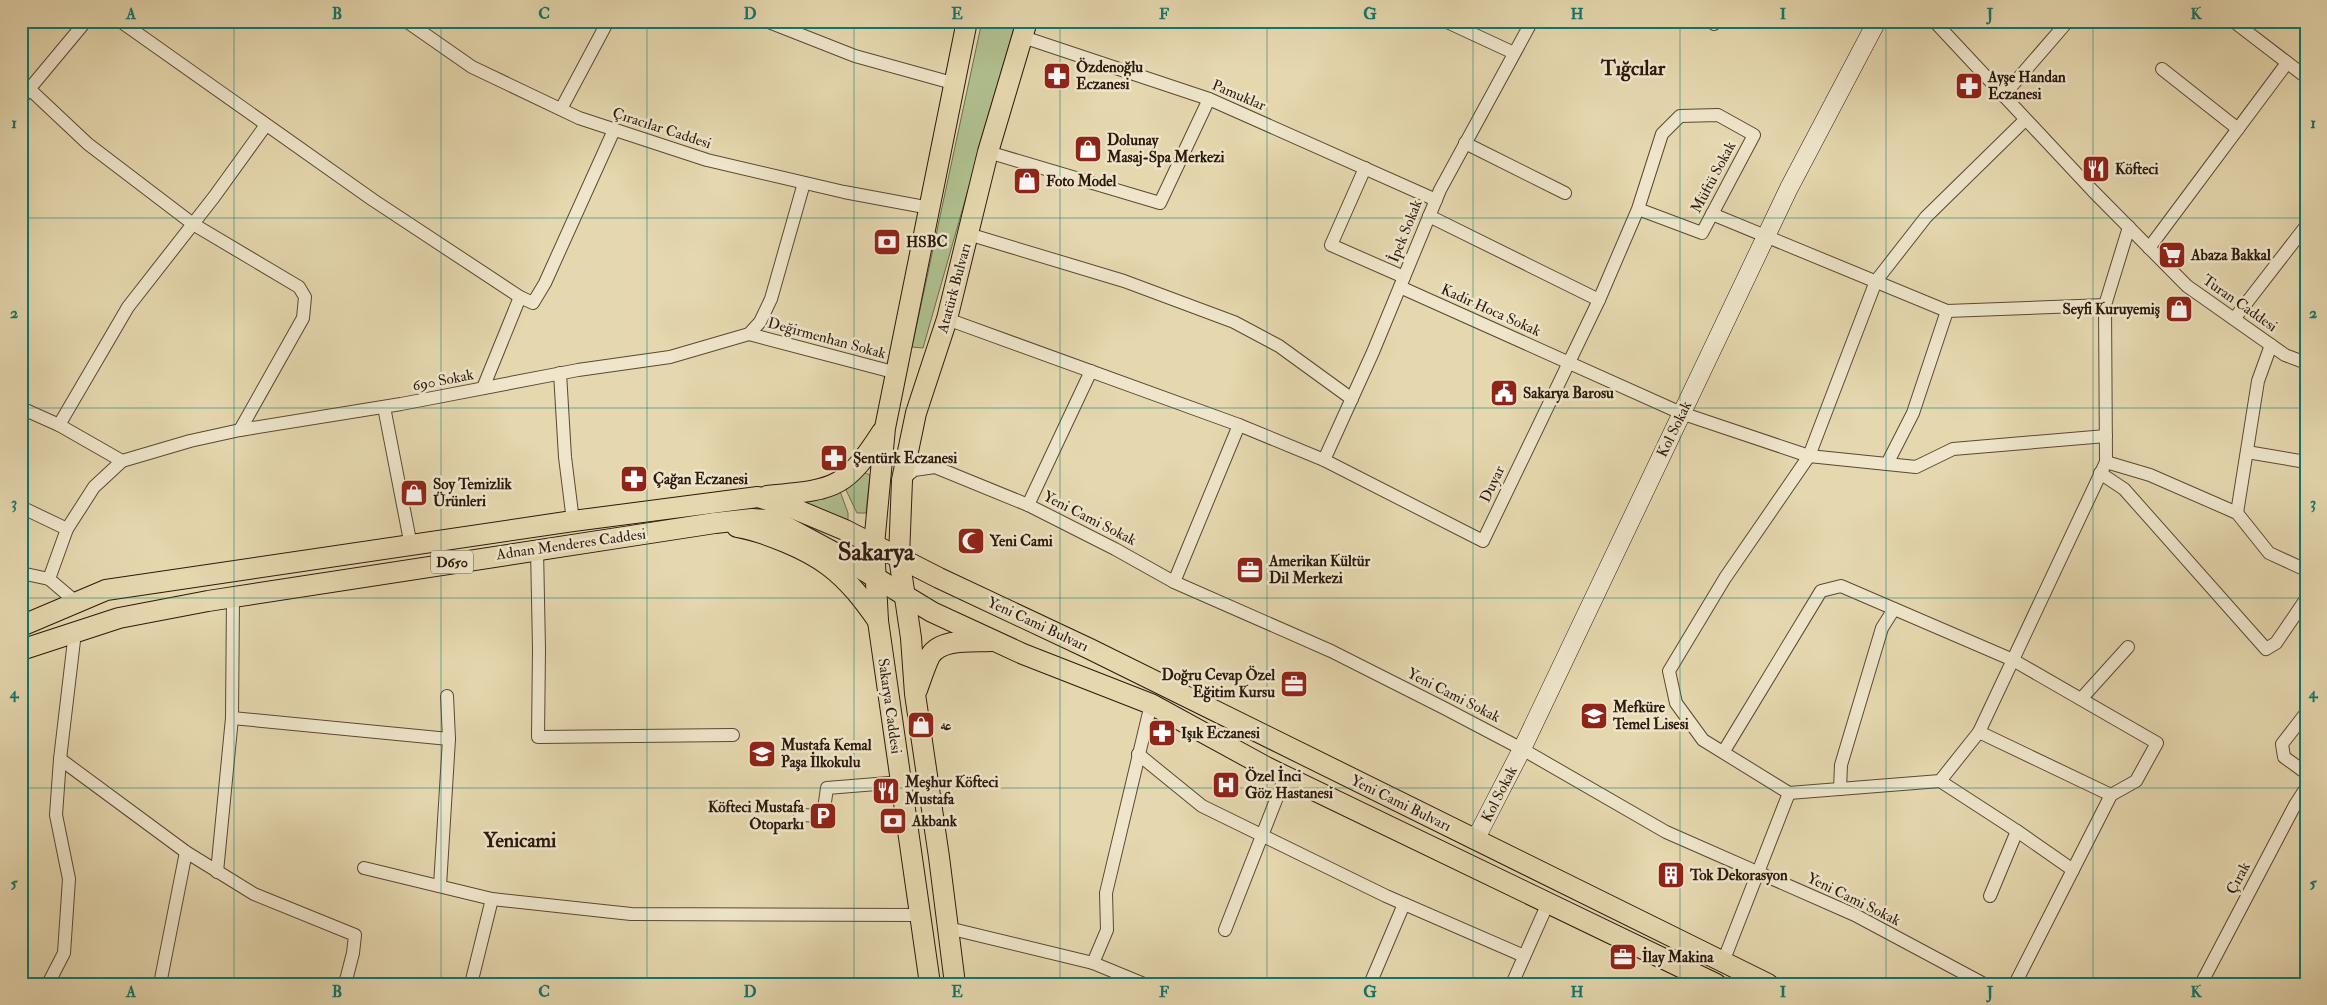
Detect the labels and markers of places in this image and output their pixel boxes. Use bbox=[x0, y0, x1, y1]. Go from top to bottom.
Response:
place label: Özdenoğlu Eczanesi bbox=[1076, 57, 1143, 94]
pharmacy icon: Özdenoğlu Eczanesi bbox=[1042, 61, 1072, 91]
place label: Ayşe Handan Eczanesi bbox=[1987, 68, 2066, 104]
pharmacy icon: Ayşe Handan Eczanesi bbox=[1954, 71, 1984, 101]
place label: Dolunay Masaj-Spa Merkezi bbox=[1106, 131, 1225, 168]
shop icon: Dolunay Masaj-Spa Merkezi bbox=[1073, 134, 1103, 164]
restaurant icon: Köfteci bbox=[2081, 154, 2111, 184]
place label: Köfteci bbox=[2115, 160, 2158, 179]
shop icon: Foto Model bbox=[1012, 166, 1042, 196]
place label: Foto Model bbox=[1046, 172, 1117, 191]
bank icon: HSBC bbox=[872, 227, 902, 257]
place label: HSBC bbox=[906, 233, 947, 252]
supermarket icon: Abaza Bakkal bbox=[2157, 240, 2187, 270]
place label: Abaza Bakkal bbox=[2190, 246, 2271, 265]
shop icon: Seyfi Kuruyemiş bbox=[2164, 294, 2194, 324]
place label: Seyfi Kuruyemiş bbox=[2063, 300, 2160, 320]
public building icon: Sakarya Barosu bbox=[1489, 378, 1519, 408]
place label: Sakarya Barosu bbox=[1523, 384, 1614, 404]
pharmacy icon: Şentürk Eczanesi bbox=[819, 443, 849, 473]
place label: Şentürk Eczanesi bbox=[853, 449, 957, 468]
pharmacy icon: Çağan Eczanesi bbox=[619, 464, 649, 494]
place label: Çağan Eczanesi bbox=[653, 470, 748, 490]
place label: Soy Temizlik Ürünleri bbox=[433, 475, 512, 511]
shop icon: Soy Temizlik Ürünleri bbox=[399, 478, 429, 508]
mosque icon: Yeni Cami bbox=[956, 526, 986, 556]
place label: Yeni Cami bbox=[989, 532, 1053, 551]
place label: Amerikan Kültür Dil Merkezi bbox=[1268, 552, 1370, 588]
office icon: Amerikan Kültür Dil Merkezi bbox=[1235, 555, 1265, 585]
place label: Doğru Cevap Özel Eğitim Kursu bbox=[1162, 665, 1275, 703]
office icon: Doğru Cevap Özel Eğitim Kursu bbox=[1279, 669, 1309, 699]
place label: Mefküre Temel Lisesi bbox=[1612, 698, 1689, 734]
school or university icon: Mefküre Temel Lisesi bbox=[1579, 701, 1609, 731]
shop icon: عه bbox=[906, 710, 936, 740]
place label: عه bbox=[940, 716, 952, 735]
pharmacy icon: Işık Eczanesi bbox=[1147, 718, 1177, 748]
place label: Işık Eczanesi bbox=[1181, 724, 1260, 743]
place label: Mustafa Kemal Paşa İlkokulu bbox=[780, 736, 872, 772]
school or university icon: Mustafa Kemal Paşa İlkokulu bbox=[747, 739, 777, 769]
place label: Özel İnci Göz Hastanesi bbox=[1245, 765, 1333, 803]
hospital icon: Özel İnci Göz Hastanesi bbox=[1211, 770, 1241, 800]
place label: Meşhur Köfteci Mustafa bbox=[904, 773, 998, 809]
restaurant icon: Meşhur Köfteci Mustafa bbox=[871, 776, 901, 806]
place label: Köfteci Mustafa Otoparkı bbox=[708, 798, 805, 835]
parking icon: Köfteci Mustafa Otoparkı bbox=[808, 801, 838, 831]
bank icon: Akbank bbox=[878, 806, 908, 836]
place label: Akbank bbox=[911, 812, 958, 831]
building icon: Tok Dekorasyon bbox=[1656, 860, 1686, 890]
place label: Tok Dekorasyon bbox=[1689, 866, 1788, 886]
office icon: İlay Makina bbox=[1608, 942, 1638, 972]
place label: İlay Makina bbox=[1642, 946, 1714, 968]

